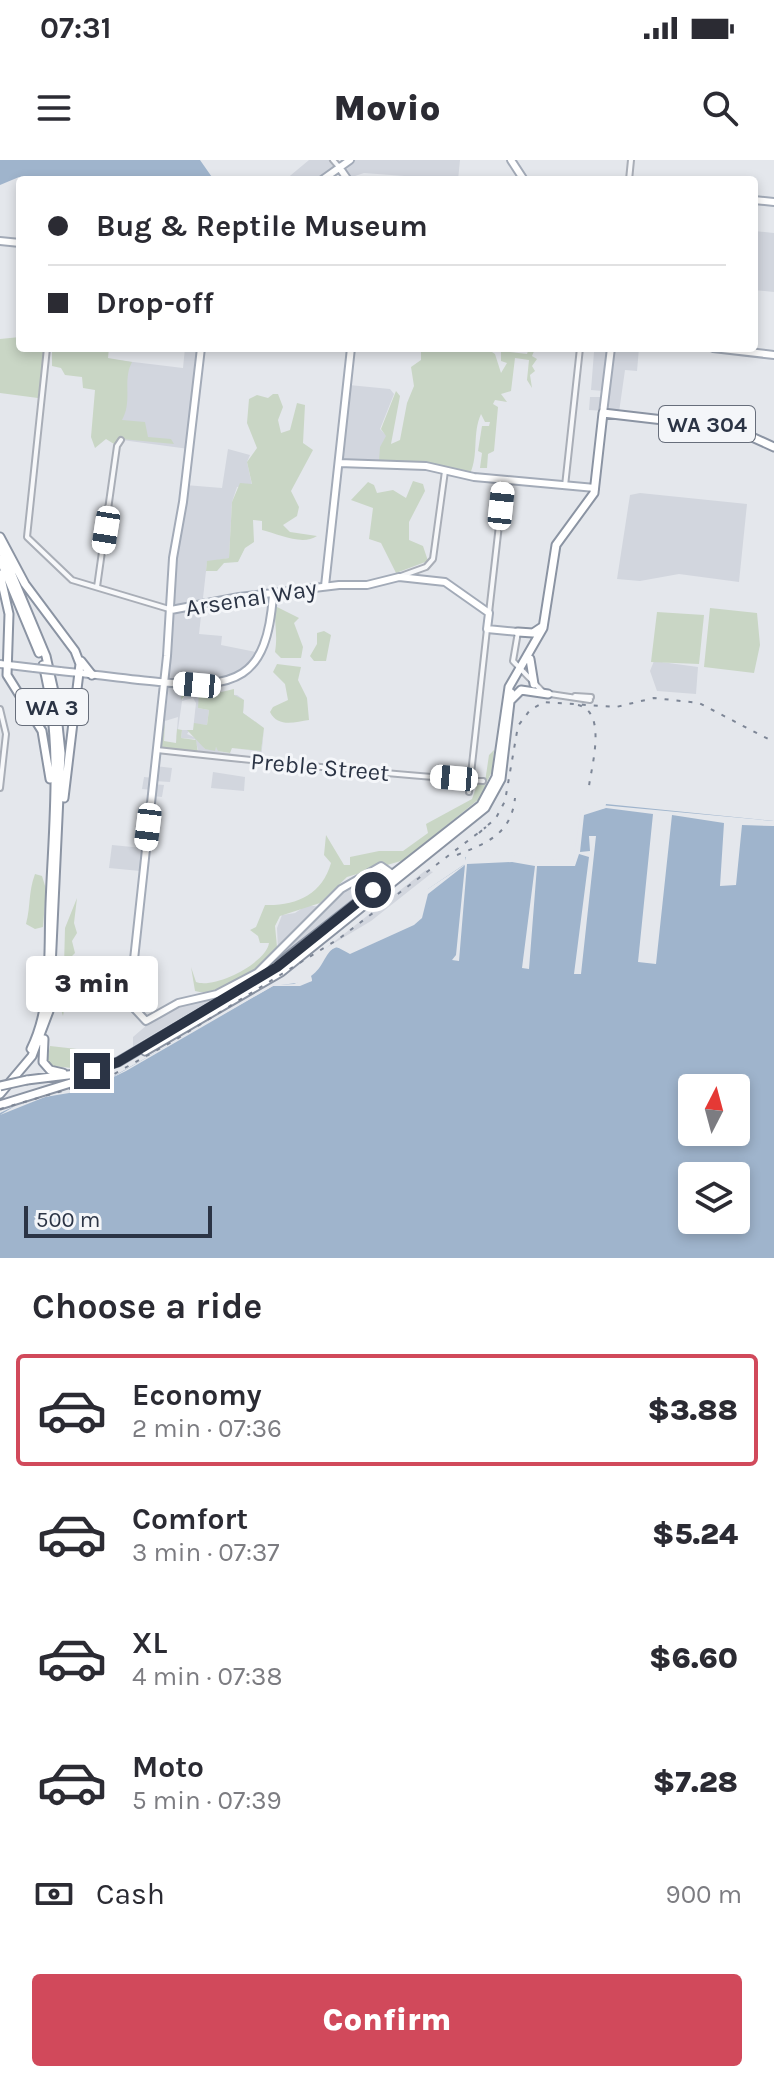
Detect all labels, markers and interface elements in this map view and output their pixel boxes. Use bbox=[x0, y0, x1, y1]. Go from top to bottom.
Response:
text: 07:31 bbox=[40, 10, 111, 46]
icon: menu bbox=[32, 86, 76, 130]
icon: search bbox=[698, 86, 742, 130]
text: Movio bbox=[333, 87, 441, 129]
text: Bug & Reptile Museum bbox=[96, 208, 428, 244]
text: Drop-off bbox=[96, 285, 214, 321]
road number: WA 304 bbox=[659, 406, 755, 442]
car bbox=[487, 481, 515, 531]
car bbox=[90, 504, 122, 556]
street label: Arsenal Way bbox=[183, 574, 319, 622]
car bbox=[172, 671, 222, 699]
road number: WA 3 bbox=[16, 689, 88, 725]
street label: Preble Street bbox=[249, 747, 391, 787]
car bbox=[429, 764, 479, 792]
car bbox=[133, 802, 163, 852]
route start bbox=[355, 872, 391, 908]
callout: 3 min bbox=[26, 955, 158, 1011]
text: 3 min bbox=[54, 968, 130, 999]
route end bbox=[74, 1053, 110, 1089]
north arrow bbox=[678, 1074, 750, 1146]
map controls bbox=[678, 1074, 750, 1234]
button: layers bbox=[678, 1162, 750, 1234]
scale bar bbox=[24, 1202, 212, 1238]
text: 500 m bbox=[36, 1207, 100, 1233]
text: Choose a ride bbox=[32, 1285, 262, 1327]
icon: car bbox=[36, 1374, 108, 1446]
text: Economy bbox=[132, 1377, 262, 1413]
text: $3.88 bbox=[647, 1392, 738, 1428]
text: 2 min · 07:36 bbox=[132, 1413, 282, 1444]
icon: car bbox=[36, 1498, 108, 1570]
text: Comfort bbox=[132, 1501, 248, 1537]
text: $5.24 bbox=[652, 1516, 738, 1552]
text: 3 min · 07:37 bbox=[132, 1537, 279, 1568]
icon: car bbox=[36, 1622, 108, 1694]
text: XL bbox=[132, 1625, 167, 1661]
text: $6.60 bbox=[649, 1640, 738, 1676]
text: 4 min · 07:38 bbox=[132, 1661, 282, 1692]
icon: car bbox=[36, 1746, 108, 1818]
text: Moto bbox=[132, 1749, 204, 1785]
text: $7.28 bbox=[653, 1764, 738, 1800]
text: 5 min · 07:39 bbox=[132, 1785, 282, 1816]
icon: cash bbox=[32, 1872, 76, 1916]
text: Cash bbox=[96, 1876, 165, 1912]
text: 900 m bbox=[666, 1879, 742, 1910]
button: Confirm bbox=[32, 1974, 742, 2066]

